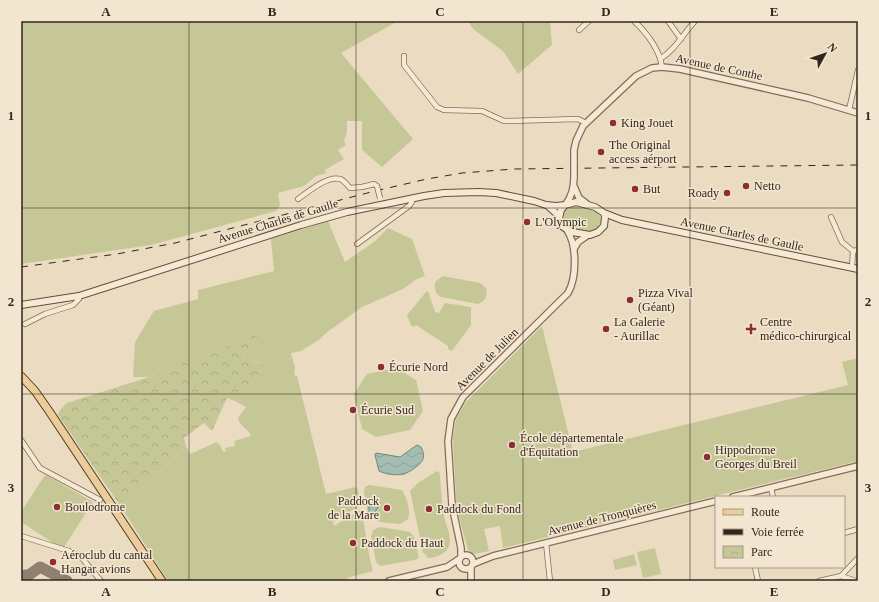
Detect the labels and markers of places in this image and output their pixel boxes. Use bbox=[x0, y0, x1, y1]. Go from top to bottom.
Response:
place label: King Jouet bbox=[621, 116, 674, 130]
marker: King Jouet bbox=[608, 118, 618, 128]
place label: The Original access aérport bbox=[609, 138, 677, 166]
marker: The Original access aérport bbox=[596, 147, 606, 157]
place label: Netto bbox=[754, 179, 781, 193]
marker: Netto bbox=[741, 181, 751, 191]
place label: But bbox=[643, 182, 661, 196]
marker: But bbox=[630, 184, 640, 194]
place label: Roady bbox=[688, 186, 719, 200]
marker: Roady bbox=[722, 188, 732, 198]
place label: L'Olympic bbox=[535, 215, 587, 229]
marker: L'Olympic bbox=[522, 217, 532, 227]
place label: Pizza Vival (Géant) bbox=[638, 286, 693, 314]
marker: Pizza Vival (Géant) bbox=[625, 295, 635, 305]
place label: La Galerie - Aurillac bbox=[614, 315, 665, 343]
place label: Centre médico-chirurgical bbox=[760, 315, 852, 343]
marker: Centre médico-chirurgical bbox=[745, 323, 757, 335]
marker: La Galerie - Aurillac bbox=[601, 324, 611, 334]
place label: Écurie Nord bbox=[389, 360, 448, 374]
marker: Écurie Nord bbox=[376, 362, 386, 372]
place label: Écurie Sud bbox=[361, 403, 414, 417]
marker: Écurie Sud bbox=[348, 405, 358, 415]
place label: École départementale d'Équitation bbox=[520, 431, 624, 459]
marker: École départementale d'Équitation bbox=[507, 440, 517, 450]
place label: Hippodrome Georges du Breil bbox=[715, 443, 797, 471]
marker: Hippodrome Georges du Breil bbox=[702, 452, 712, 462]
place label: Paddock de la Mare bbox=[328, 494, 379, 522]
place label: Boulodrome bbox=[65, 500, 125, 514]
marker: Boulodrome bbox=[52, 502, 62, 512]
place label: Paddock du Fond bbox=[437, 502, 521, 516]
marker: Paddock de la Mare bbox=[382, 503, 392, 513]
marker: Paddock du Fond bbox=[424, 504, 434, 514]
place label: Paddock du Haut bbox=[361, 536, 444, 550]
marker: Paddock du Haut bbox=[348, 538, 358, 548]
place label: Aéroclub du cantal Hangar avions bbox=[61, 548, 153, 576]
marker: Aéroclub du cantal Hangar avions bbox=[48, 557, 58, 567]

